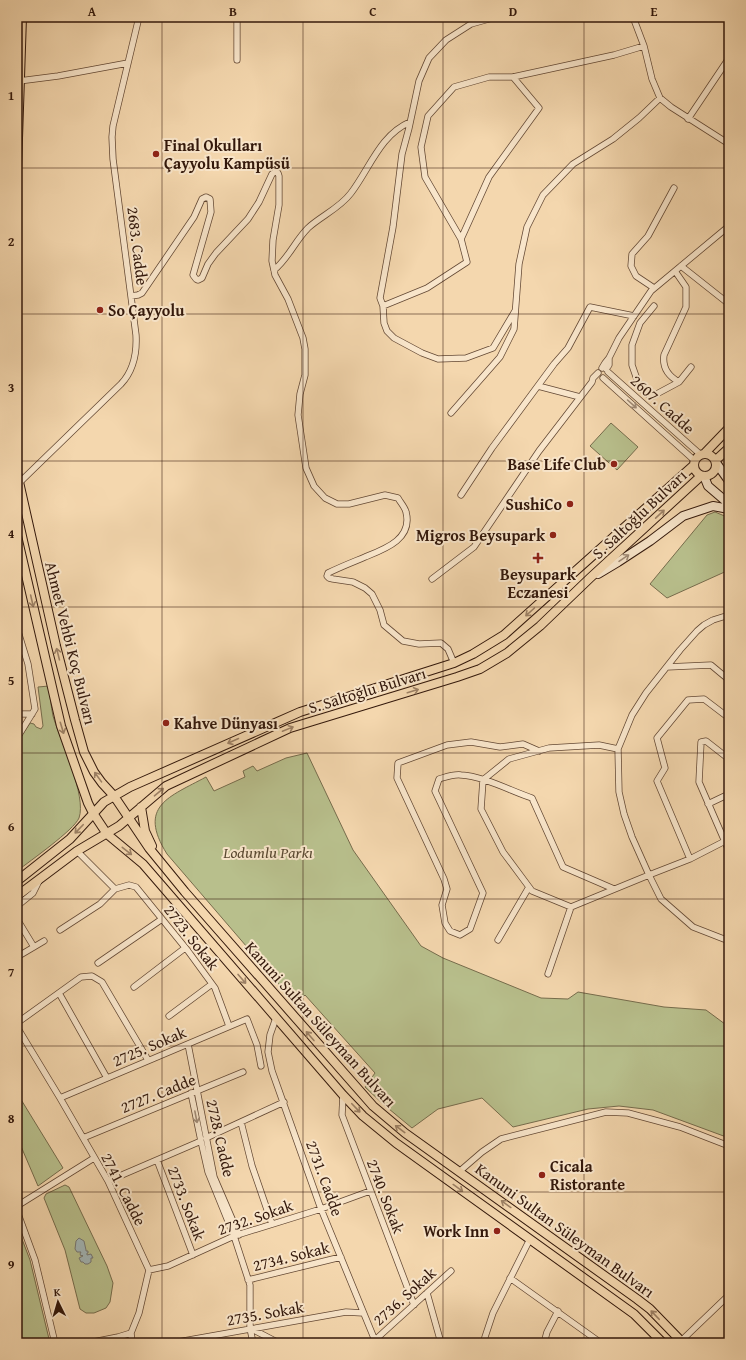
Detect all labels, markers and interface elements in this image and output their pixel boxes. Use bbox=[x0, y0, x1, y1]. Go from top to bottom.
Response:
text: A bbox=[88, 2, 97, 21]
text: B bbox=[229, 2, 237, 21]
text: C bbox=[369, 2, 377, 21]
text: D bbox=[509, 2, 517, 21]
text: E bbox=[651, 2, 658, 21]
text: 1 bbox=[8, 86, 14, 105]
place label: Final Okulları Çayyolu Kampüsü bbox=[164, 133, 291, 175]
marker: Final Okulları Çayyolu Kampüsü bbox=[151, 149, 161, 159]
street label: 2683. Cadde bbox=[121, 205, 155, 287]
text: 2 bbox=[8, 232, 15, 251]
place label: So Çayyolu bbox=[108, 298, 185, 322]
marker: So Çayyolu bbox=[95, 305, 105, 315]
street label: 2607. Cadde bbox=[626, 369, 700, 439]
text: 3 bbox=[8, 378, 14, 397]
one-way arrow bbox=[627, 400, 637, 409]
place label: Base Life Club bbox=[507, 452, 606, 476]
marker: Base Life Club bbox=[609, 459, 619, 469]
street label: S. Saltoğlu Bulvarı bbox=[586, 463, 692, 564]
place label: SushiCo bbox=[506, 492, 562, 516]
marker: SushiCo bbox=[565, 499, 575, 509]
one-way arrow bbox=[655, 509, 665, 519]
place label: Migros Beysupark bbox=[416, 523, 546, 547]
text: 4 bbox=[8, 524, 15, 543]
marker: Migros Beysupark bbox=[548, 530, 558, 540]
marker: Beysupark Eczanesi bbox=[533, 553, 543, 563]
one-way arrow bbox=[618, 554, 629, 562]
street label: Ahmet Vehbi Koç Bulvarı bbox=[39, 559, 103, 728]
place label: Beysupark Eczanesi bbox=[500, 562, 577, 604]
one-way arrow bbox=[29, 594, 36, 607]
one-way arrow bbox=[524, 608, 535, 617]
one-way arrow bbox=[54, 648, 61, 661]
street label: S. Saltoğlu Bulvarı bbox=[305, 661, 429, 719]
text: 5 bbox=[8, 671, 15, 690]
one-way arrow bbox=[406, 687, 419, 694]
place label: Kahve Dünyası bbox=[174, 711, 278, 735]
marker: Kahve Dünyası bbox=[161, 718, 171, 728]
one-way arrow bbox=[59, 721, 66, 734]
one-way arrow bbox=[282, 725, 294, 733]
one-way arrow bbox=[228, 738, 240, 745]
one-way arrow bbox=[94, 772, 102, 783]
one-way arrow bbox=[154, 787, 165, 796]
text: 6 bbox=[8, 817, 15, 836]
one-way arrow bbox=[75, 824, 84, 834]
park label: Lodumlu Parkı bbox=[222, 840, 313, 864]
one-way arrow bbox=[122, 847, 133, 855]
street label: 2723. Sokak bbox=[159, 899, 226, 976]
street label: Kanuni Sultan Süleyman Bulvarı bbox=[240, 936, 403, 1113]
text: 7 bbox=[8, 963, 15, 982]
one-way arrow bbox=[238, 973, 247, 984]
street label: 2725. Sokak bbox=[108, 1019, 190, 1072]
one-way arrow bbox=[306, 1030, 315, 1041]
street label: 2727. Cadde bbox=[117, 1067, 199, 1119]
street label: 2728. Cadde bbox=[200, 1097, 242, 1179]
one-way arrow bbox=[351, 1103, 360, 1113]
text: 8 bbox=[8, 1109, 15, 1128]
one-way arrow bbox=[192, 1110, 200, 1123]
one-way arrow bbox=[395, 1125, 406, 1133]
street label: 2731. Cadde bbox=[300, 1137, 350, 1219]
street label: 2741. Cadde bbox=[95, 1148, 153, 1230]
place label: Cicala Ristorante bbox=[550, 1154, 625, 1196]
street label: 2740. Sokak bbox=[361, 1155, 411, 1238]
street label: Kanuni Sultan Süleyman Bulvarı bbox=[470, 1157, 660, 1304]
street label: 2733. Sokak bbox=[162, 1162, 212, 1245]
marker: Cicala Ristorante bbox=[537, 1170, 547, 1180]
one-way arrow bbox=[452, 1183, 463, 1192]
street label: 2732. Sokak bbox=[214, 1193, 297, 1241]
one-way arrow bbox=[501, 1200, 512, 1209]
place label: Work Inn bbox=[423, 1219, 490, 1243]
marker: Work Inn bbox=[492, 1226, 502, 1236]
street label: 2734. Sokak bbox=[250, 1235, 333, 1277]
text: 9 bbox=[8, 1255, 15, 1274]
street label: 2736. Sokak bbox=[367, 1260, 442, 1331]
north arrow bbox=[38, 1282, 78, 1322]
text: K bbox=[53, 1284, 61, 1300]
street label: 2735. Sokak bbox=[225, 1294, 306, 1332]
one-way arrow bbox=[651, 1310, 660, 1320]

